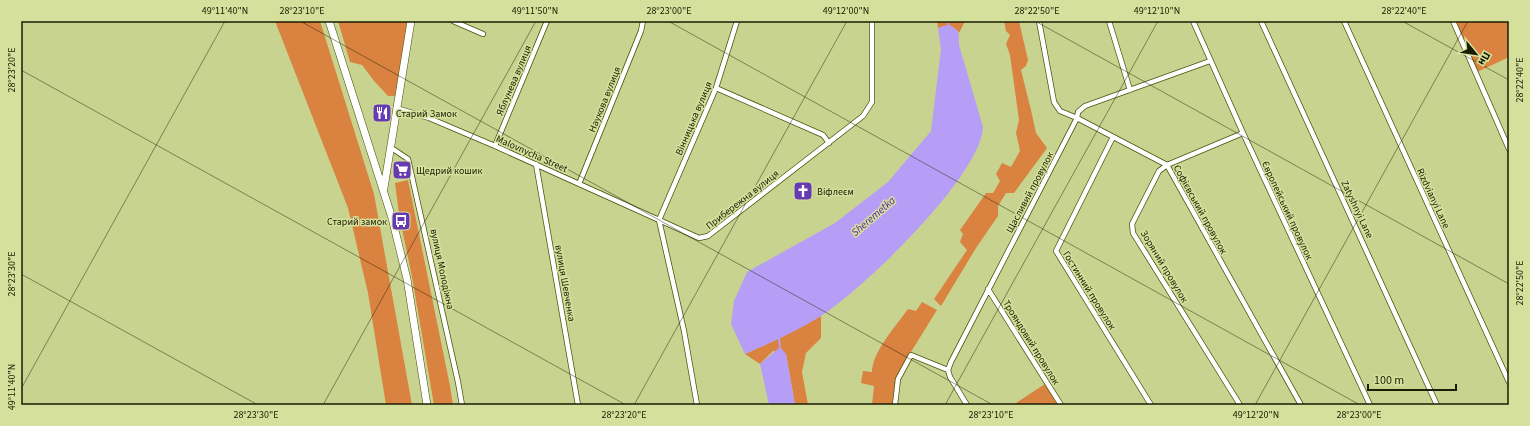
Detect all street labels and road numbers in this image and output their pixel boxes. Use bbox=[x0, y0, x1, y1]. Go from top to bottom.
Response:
street label: Яблунева вулиця bbox=[493, 43, 535, 118]
street label: Наукова вулиця bbox=[585, 64, 625, 134]
street label: Вінницька вулиця bbox=[672, 79, 716, 157]
street label: Malovnycha Street bbox=[494, 132, 570, 176]
street label: Щасливий провулок bbox=[1003, 150, 1057, 235]
street label: Європейський провулок bbox=[1258, 159, 1316, 262]
street label: Софієвський провулок bbox=[1170, 162, 1231, 257]
street label: Rizdvianyi Lane bbox=[1413, 166, 1453, 231]
street label: Прибережна вулиця bbox=[703, 167, 782, 233]
street label: Zatyshnyi Lane bbox=[1337, 178, 1377, 241]
street label: вулиця Молодіжна bbox=[427, 228, 457, 311]
street label: Зоряний провулок bbox=[1137, 228, 1191, 305]
street label: вулиця Шевченка bbox=[551, 244, 579, 323]
street label: Гостинний провулок bbox=[1059, 248, 1119, 333]
street label: Трояндовий провулок bbox=[999, 297, 1063, 388]

